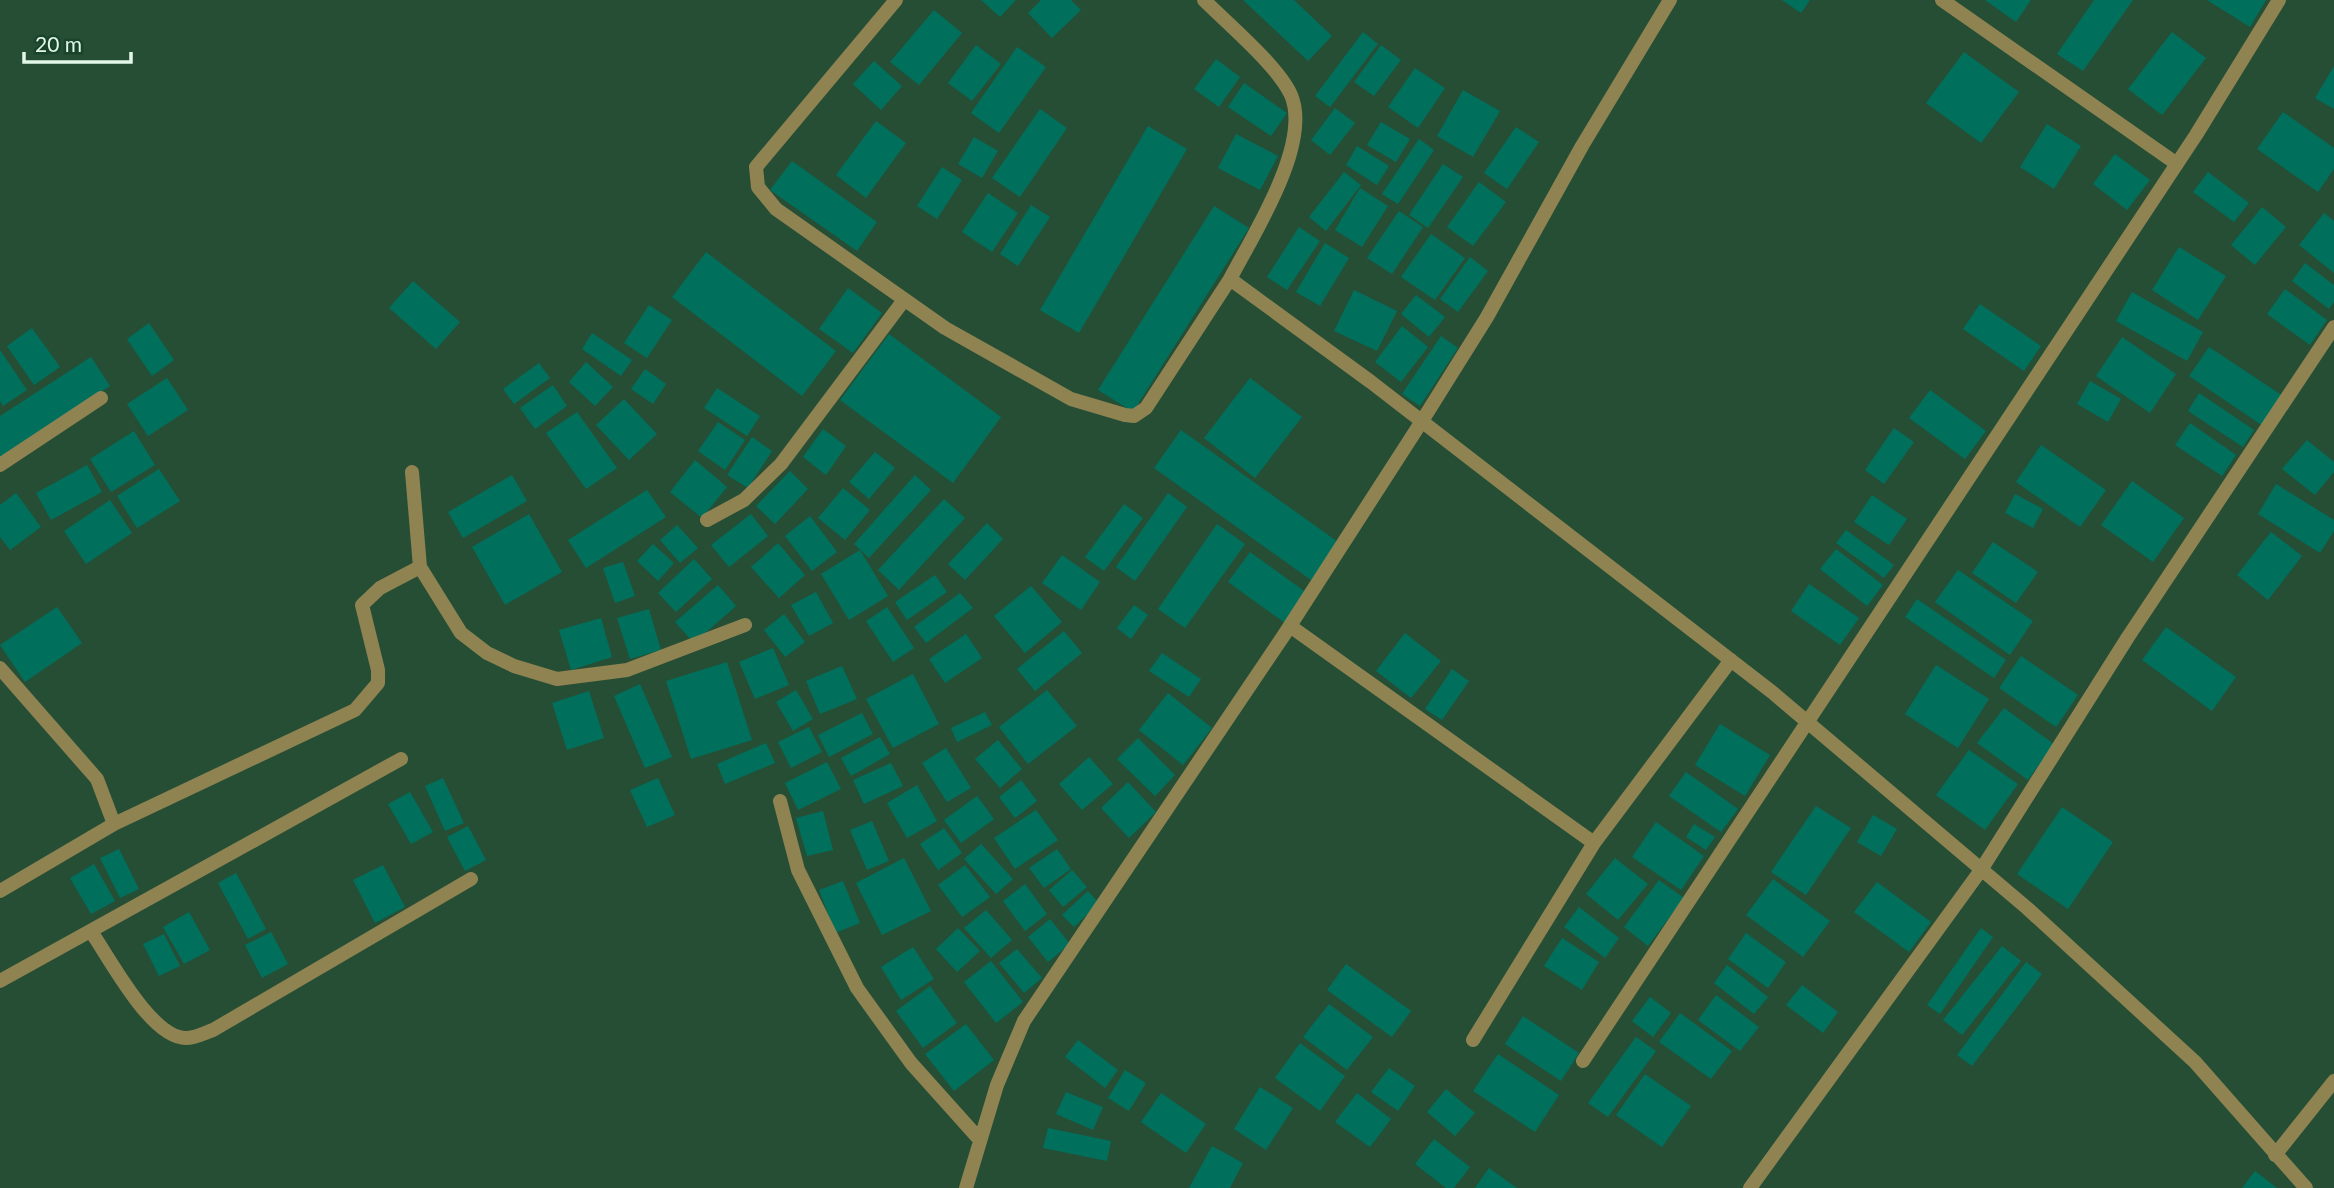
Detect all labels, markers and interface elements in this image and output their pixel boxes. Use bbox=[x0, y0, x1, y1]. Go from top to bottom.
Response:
scale bar bbox=[24, 21, 131, 65]
text: 20 m bbox=[35, 31, 82, 56]

